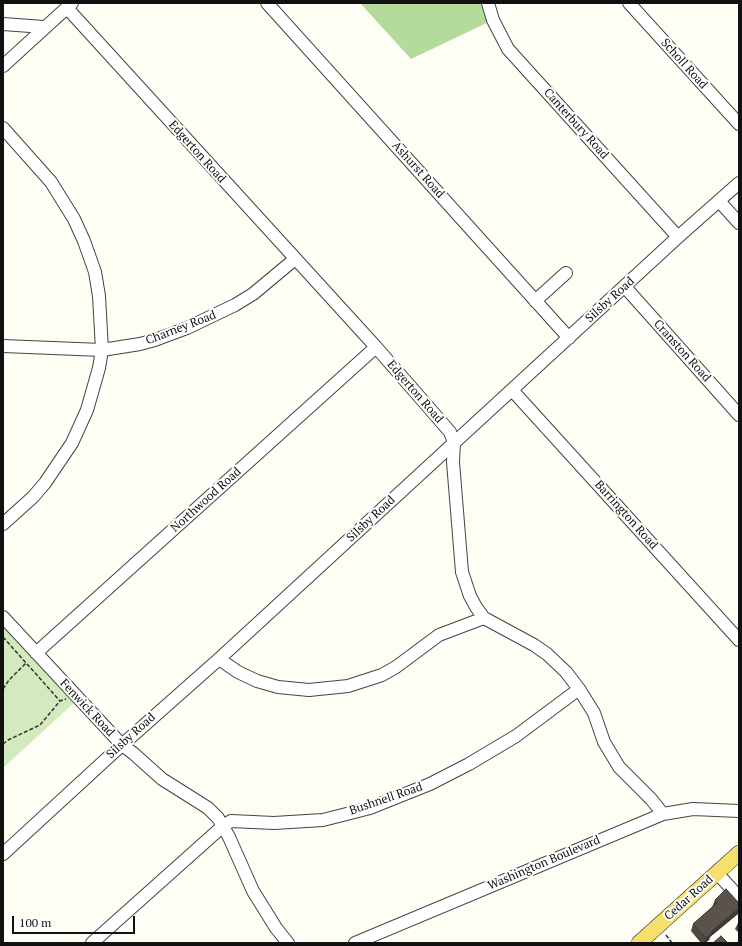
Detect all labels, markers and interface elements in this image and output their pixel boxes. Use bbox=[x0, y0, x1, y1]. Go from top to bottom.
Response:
street label: Scholl Road bbox=[658, 36, 710, 92]
street label: Canterbury Road bbox=[541, 86, 611, 162]
street label: Edgerton Road bbox=[165, 118, 229, 186]
street label: Ashurst Road bbox=[389, 139, 447, 201]
street label: Silsby Road bbox=[583, 274, 637, 326]
street label: Charney Road bbox=[144, 308, 218, 348]
street label: Cranston Road bbox=[650, 317, 714, 385]
street label: Edgerton Road bbox=[384, 358, 446, 426]
street label: Northwood Road bbox=[168, 465, 244, 535]
street label: Barrington Road bbox=[591, 478, 661, 552]
street label: Silsby Road bbox=[344, 493, 398, 545]
street label: Fenwick Road bbox=[57, 676, 117, 740]
street label: Silsby Road bbox=[104, 710, 158, 762]
street label: Bushnell Road bbox=[347, 780, 425, 818]
street label: Washington Boulevard bbox=[486, 833, 602, 893]
street label: Cedar Road bbox=[662, 872, 716, 924]
scale bar bbox=[14, 908, 137, 934]
text: 100 m bbox=[19, 915, 51, 930]

